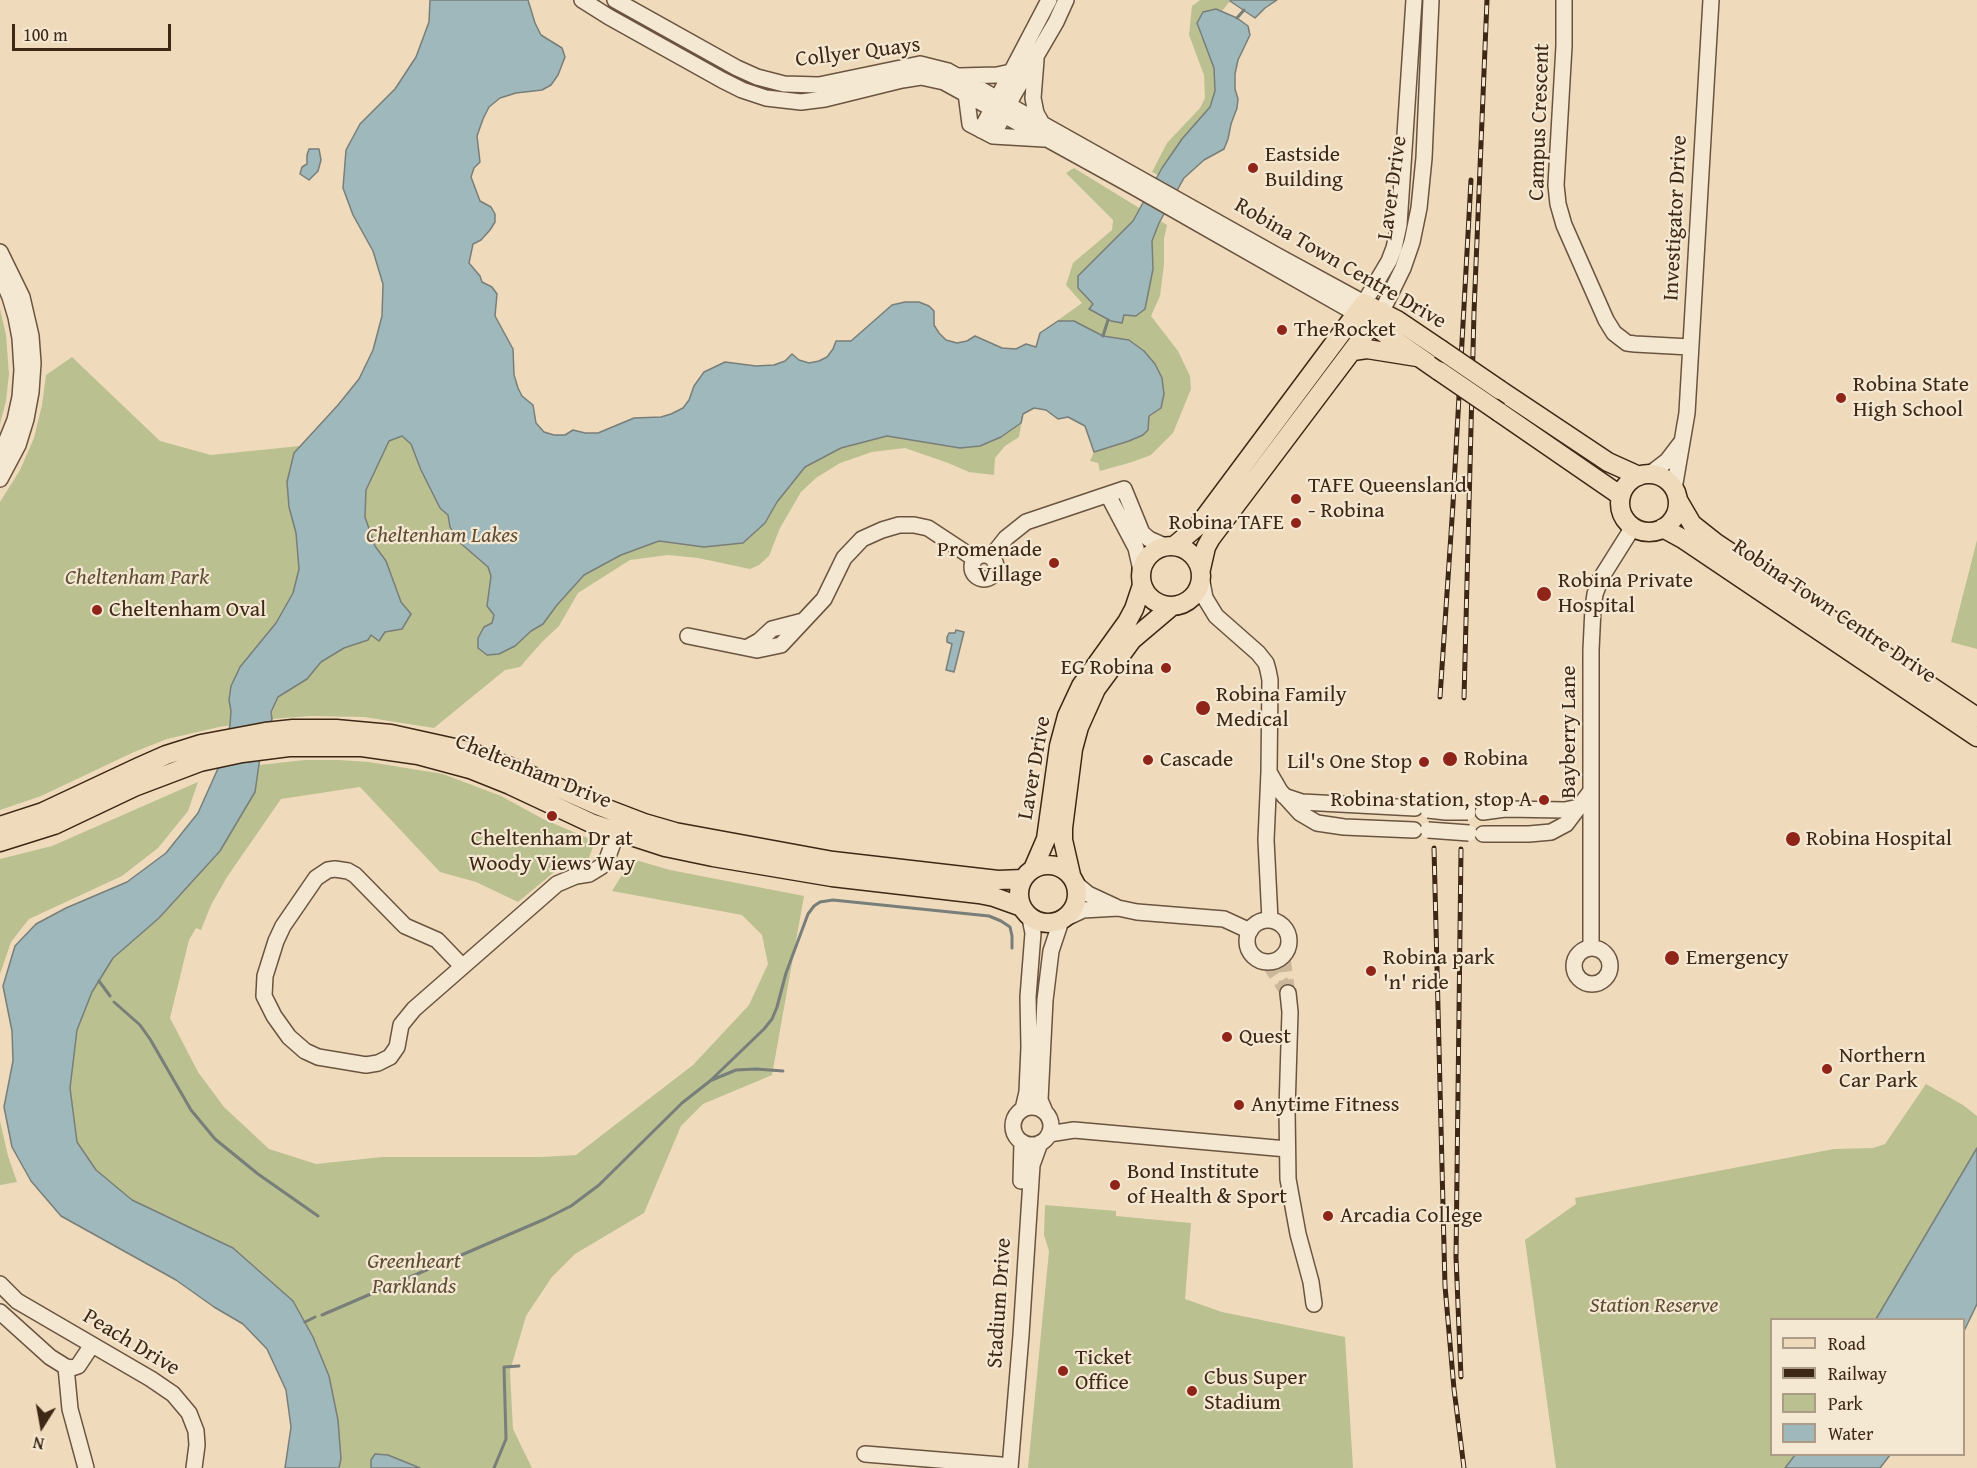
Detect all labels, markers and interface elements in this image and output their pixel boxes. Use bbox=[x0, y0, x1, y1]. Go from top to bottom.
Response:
scale bar bbox=[15, 12, 174, 50]
text: 100 m bbox=[23, 21, 68, 48]
street label: Collyer Quays bbox=[794, 32, 922, 74]
street label: Campus Crescent bbox=[1524, 43, 1556, 201]
street label: Laver Drive bbox=[1373, 134, 1413, 242]
street label: Investigator Drive bbox=[1658, 134, 1694, 302]
place label: Eastside Building bbox=[1265, 142, 1343, 194]
marker: Eastside Building bbox=[1246, 161, 1260, 175]
street label: Robina Town Centre Drive bbox=[1230, 193, 1450, 335]
place label: The Rocket bbox=[1294, 317, 1396, 343]
marker: The Rocket bbox=[1275, 323, 1289, 337]
place label: Robina State High School bbox=[1853, 372, 1969, 424]
marker: Robina State High School bbox=[1834, 391, 1848, 405]
place label: TAFE Queensland - Robina bbox=[1308, 473, 1467, 524]
marker: TAFE Queensland - Robina bbox=[1289, 492, 1303, 506]
place label: Robina TAFE bbox=[1169, 510, 1284, 536]
marker: Robina TAFE bbox=[1289, 516, 1303, 530]
park label: Cheltenham Lakes bbox=[366, 523, 518, 549]
street label: Robina Town Centre Drive bbox=[1727, 534, 1941, 690]
place label: Promenade Village bbox=[937, 537, 1042, 588]
marker: Promenade Village bbox=[1047, 556, 1061, 570]
park label: Cheltenham Park bbox=[65, 565, 209, 591]
place label: Robina Private Hospital bbox=[1558, 568, 1693, 620]
marker: Robina Private Hospital bbox=[1535, 585, 1553, 603]
place label: Cheltenham Oval bbox=[109, 597, 266, 623]
marker: Cheltenham Oval bbox=[90, 603, 104, 617]
place label: EG Robina bbox=[1061, 655, 1154, 681]
marker: EG Robina bbox=[1159, 661, 1173, 675]
street label: Bayberry Lane bbox=[1556, 665, 1582, 799]
place label: Robina Family Medical bbox=[1216, 682, 1347, 734]
marker: Robina Family Medical bbox=[1194, 699, 1212, 717]
street label: Laver Drive bbox=[1013, 714, 1057, 822]
street label: Cheltenham Drive bbox=[451, 729, 615, 815]
place label: Robina bbox=[1464, 746, 1528, 772]
place label: Cascade bbox=[1160, 747, 1233, 773]
place label: Lil's One Stop bbox=[1287, 749, 1412, 775]
marker: Robina bbox=[1441, 750, 1459, 768]
marker: Cascade bbox=[1141, 753, 1155, 767]
marker: Lil's One Stop bbox=[1417, 755, 1431, 769]
place label: Robina station, stop A bbox=[1331, 787, 1532, 813]
marker: Robina station, stop A bbox=[1537, 793, 1551, 807]
marker: Cheltenham Dr at Woody Views Way bbox=[545, 809, 559, 823]
place label: Cheltenham Dr at Woody Views Way bbox=[468, 826, 636, 878]
place label: Robina Hospital bbox=[1806, 826, 1952, 852]
marker: Robina Hospital bbox=[1784, 830, 1802, 848]
place label: Robina park 'n' ride bbox=[1383, 945, 1495, 996]
place label: Emergency bbox=[1686, 945, 1789, 971]
marker: Emergency bbox=[1663, 949, 1681, 967]
marker: Robina park 'n' ride bbox=[1364, 964, 1378, 978]
place label: Quest bbox=[1239, 1024, 1291, 1050]
marker: Quest bbox=[1220, 1030, 1234, 1044]
place label: Northern Car Park bbox=[1839, 1043, 1926, 1094]
marker: Northern Car Park bbox=[1820, 1062, 1834, 1076]
place label: Anytime Fitness bbox=[1251, 1092, 1400, 1118]
marker: Anytime Fitness bbox=[1232, 1098, 1246, 1112]
place label: Bond Institute of Health & Sport bbox=[1127, 1159, 1287, 1210]
marker: Bond Institute of Health & Sport bbox=[1108, 1178, 1122, 1192]
place label: Arcadia College bbox=[1340, 1203, 1483, 1229]
marker: Arcadia College bbox=[1321, 1209, 1335, 1223]
street label: Stadium Drive bbox=[982, 1237, 1018, 1369]
park label: Greenheart Parklands bbox=[367, 1249, 461, 1300]
park label: Station Reserve bbox=[1590, 1293, 1718, 1319]
street label: Peach Drive bbox=[78, 1304, 184, 1382]
legend bbox=[1770, 1318, 1965, 1456]
text: Road bbox=[1828, 1330, 1866, 1357]
place label: Ticket Office bbox=[1075, 1345, 1132, 1396]
text: Railway bbox=[1828, 1360, 1887, 1387]
marker: Ticket Office bbox=[1056, 1364, 1070, 1378]
place label: Cbus Super Stadium bbox=[1204, 1365, 1307, 1416]
marker: Cbus Super Stadium bbox=[1185, 1384, 1199, 1398]
text: Park bbox=[1828, 1390, 1863, 1417]
north arrow bbox=[12, 1396, 72, 1456]
text: Water bbox=[1828, 1420, 1873, 1447]
text: N bbox=[31, 1431, 46, 1456]

